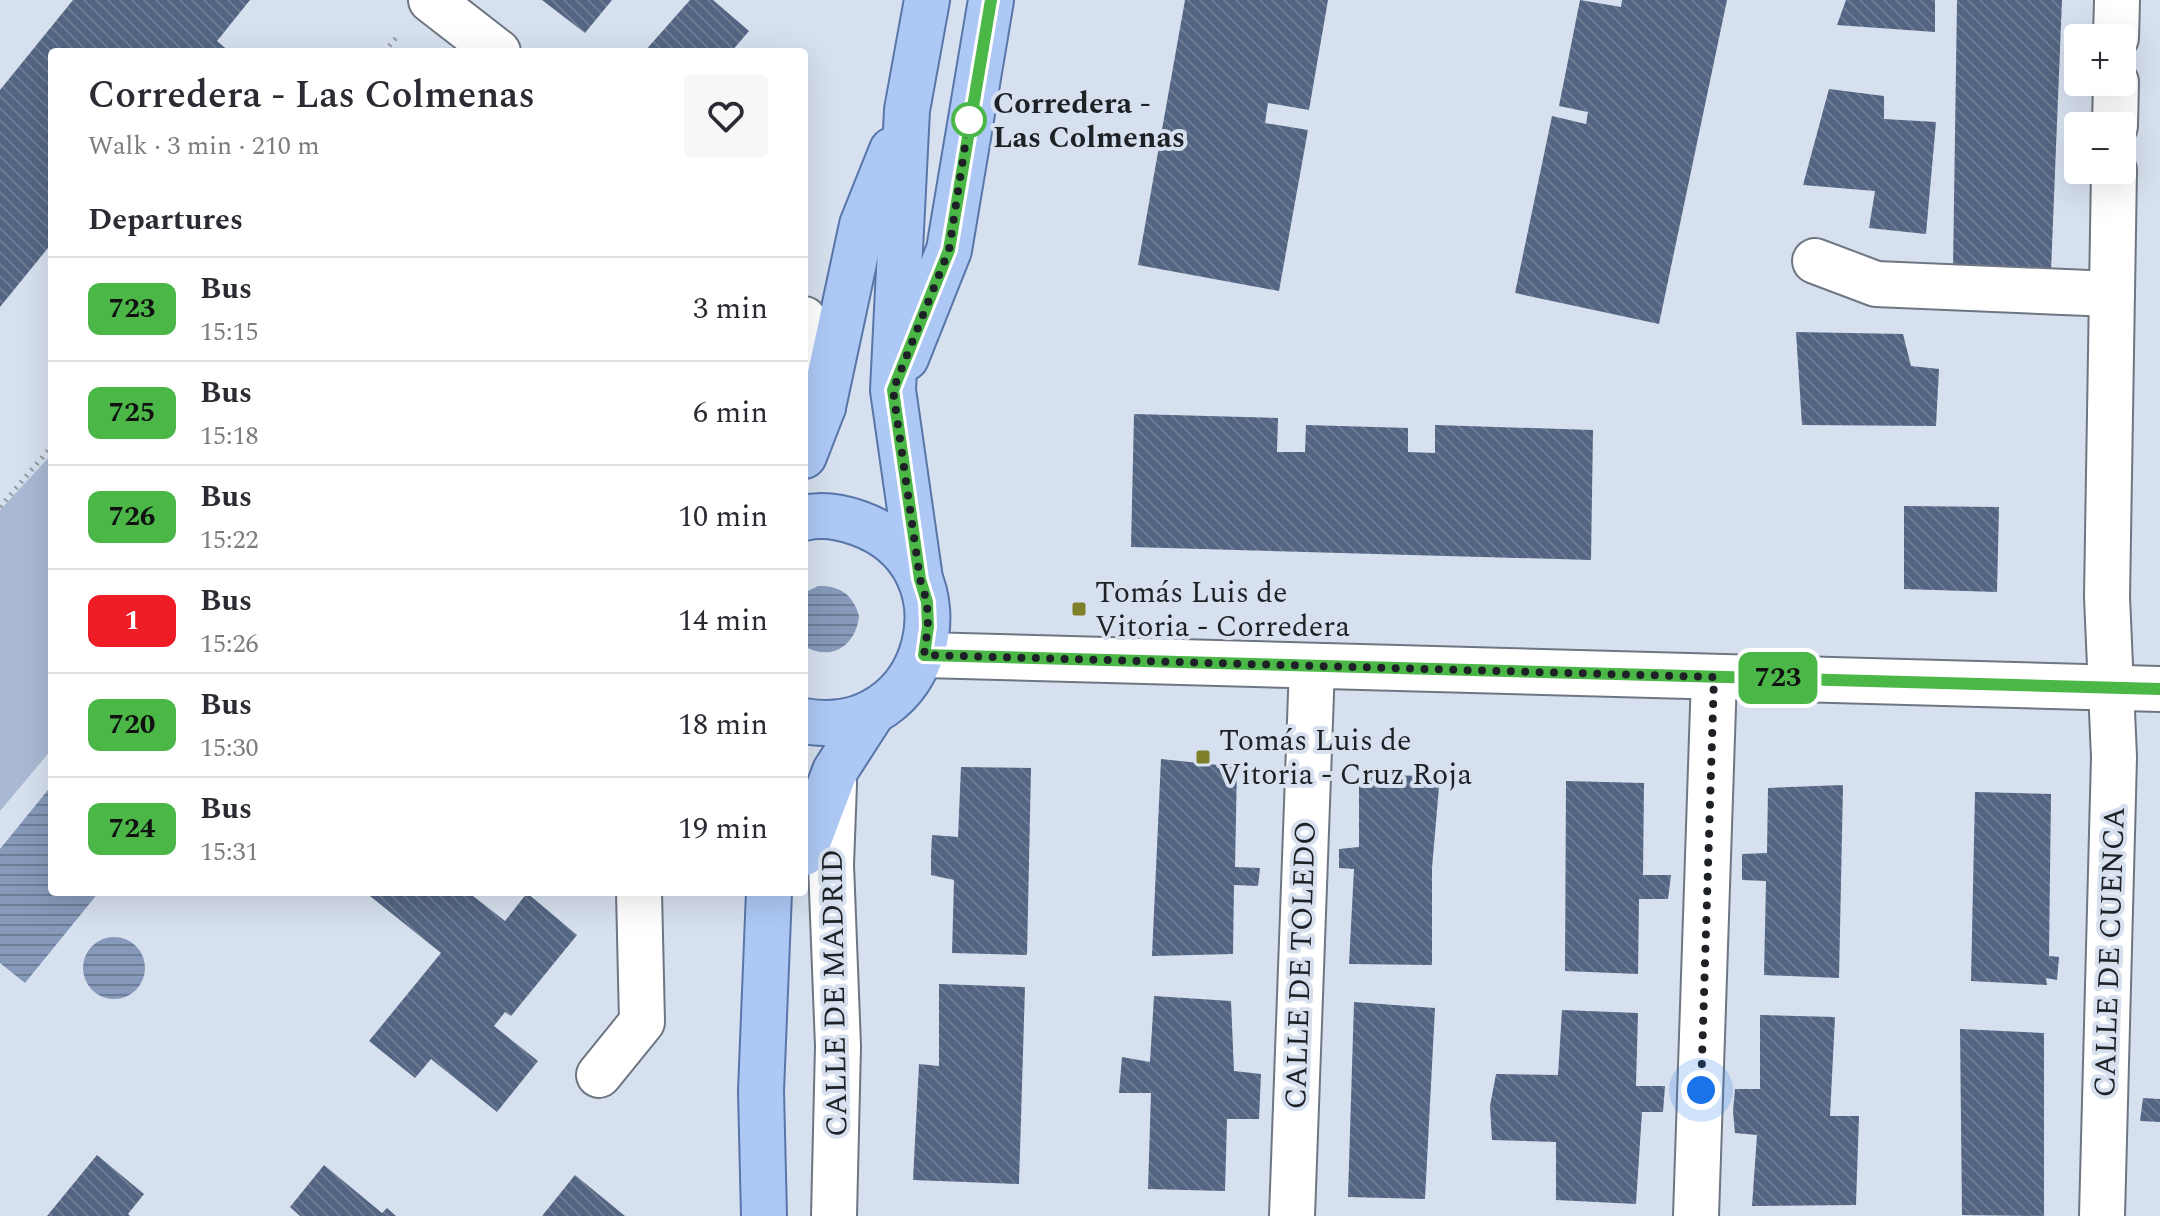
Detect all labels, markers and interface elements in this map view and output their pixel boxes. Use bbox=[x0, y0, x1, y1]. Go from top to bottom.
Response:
map controls bbox=[2064, 24, 2136, 184]
button: + bbox=[2064, 24, 2136, 96]
text: Corredera - Las Colmenas bbox=[88, 67, 535, 125]
button: heart bbox=[684, 74, 768, 158]
place label: Corredera - Las Colmenas bbox=[993, 81, 1185, 161]
marker: Corredera - Las Colmenas bbox=[952, 103, 986, 137]
button: − bbox=[2064, 112, 2136, 184]
text: Walk · 3 min · 210 m bbox=[88, 126, 320, 166]
text: Departures bbox=[88, 197, 243, 243]
text: Bus bbox=[200, 266, 252, 312]
text: 3 min bbox=[693, 286, 768, 332]
text: 723 bbox=[108, 287, 156, 330]
text: 15:15 bbox=[200, 312, 259, 352]
text: Bus bbox=[200, 370, 252, 416]
text: 6 min bbox=[693, 390, 768, 436]
text: 725 bbox=[108, 391, 156, 434]
text: 15:18 bbox=[200, 416, 259, 456]
text: Bus bbox=[200, 474, 252, 520]
text: 10 min bbox=[678, 494, 768, 540]
text: 726 bbox=[108, 495, 156, 538]
text: 15:22 bbox=[200, 520, 259, 560]
place label: Tomás Luis de Vitoria - Corredera bbox=[1095, 570, 1350, 650]
text: Bus bbox=[200, 578, 252, 624]
text: 14 min bbox=[678, 598, 768, 644]
text: 1 bbox=[124, 599, 140, 642]
marker: Tomás Luis de Vitoria - Corredera bbox=[1070, 600, 1088, 618]
text: 15:26 bbox=[200, 624, 259, 664]
line badge: 723 bbox=[1732, 652, 1824, 704]
text: 723 bbox=[1754, 656, 1802, 699]
text: Bus bbox=[200, 682, 252, 728]
text: 18 min bbox=[678, 702, 768, 748]
text: 720 bbox=[108, 703, 156, 746]
place label: Tomás Luis de Vitoria - Cruz Roja bbox=[1219, 718, 1473, 798]
text: 15:30 bbox=[200, 728, 259, 768]
marker: Tomás Luis de Vitoria - Cruz Roja bbox=[1194, 748, 1212, 766]
text: Bus bbox=[200, 786, 252, 832]
text: 19 min bbox=[678, 806, 768, 852]
street label: CALLE DE CUENCA bbox=[2082, 806, 2138, 1098]
text: 724 bbox=[108, 807, 156, 850]
street label: CALLE DE TOLEDO bbox=[1273, 820, 1329, 1110]
text: 15:31 bbox=[200, 832, 259, 872]
street label: CALLE DE MADRID bbox=[809, 849, 861, 1137]
your location bbox=[1681, 1070, 1721, 1110]

